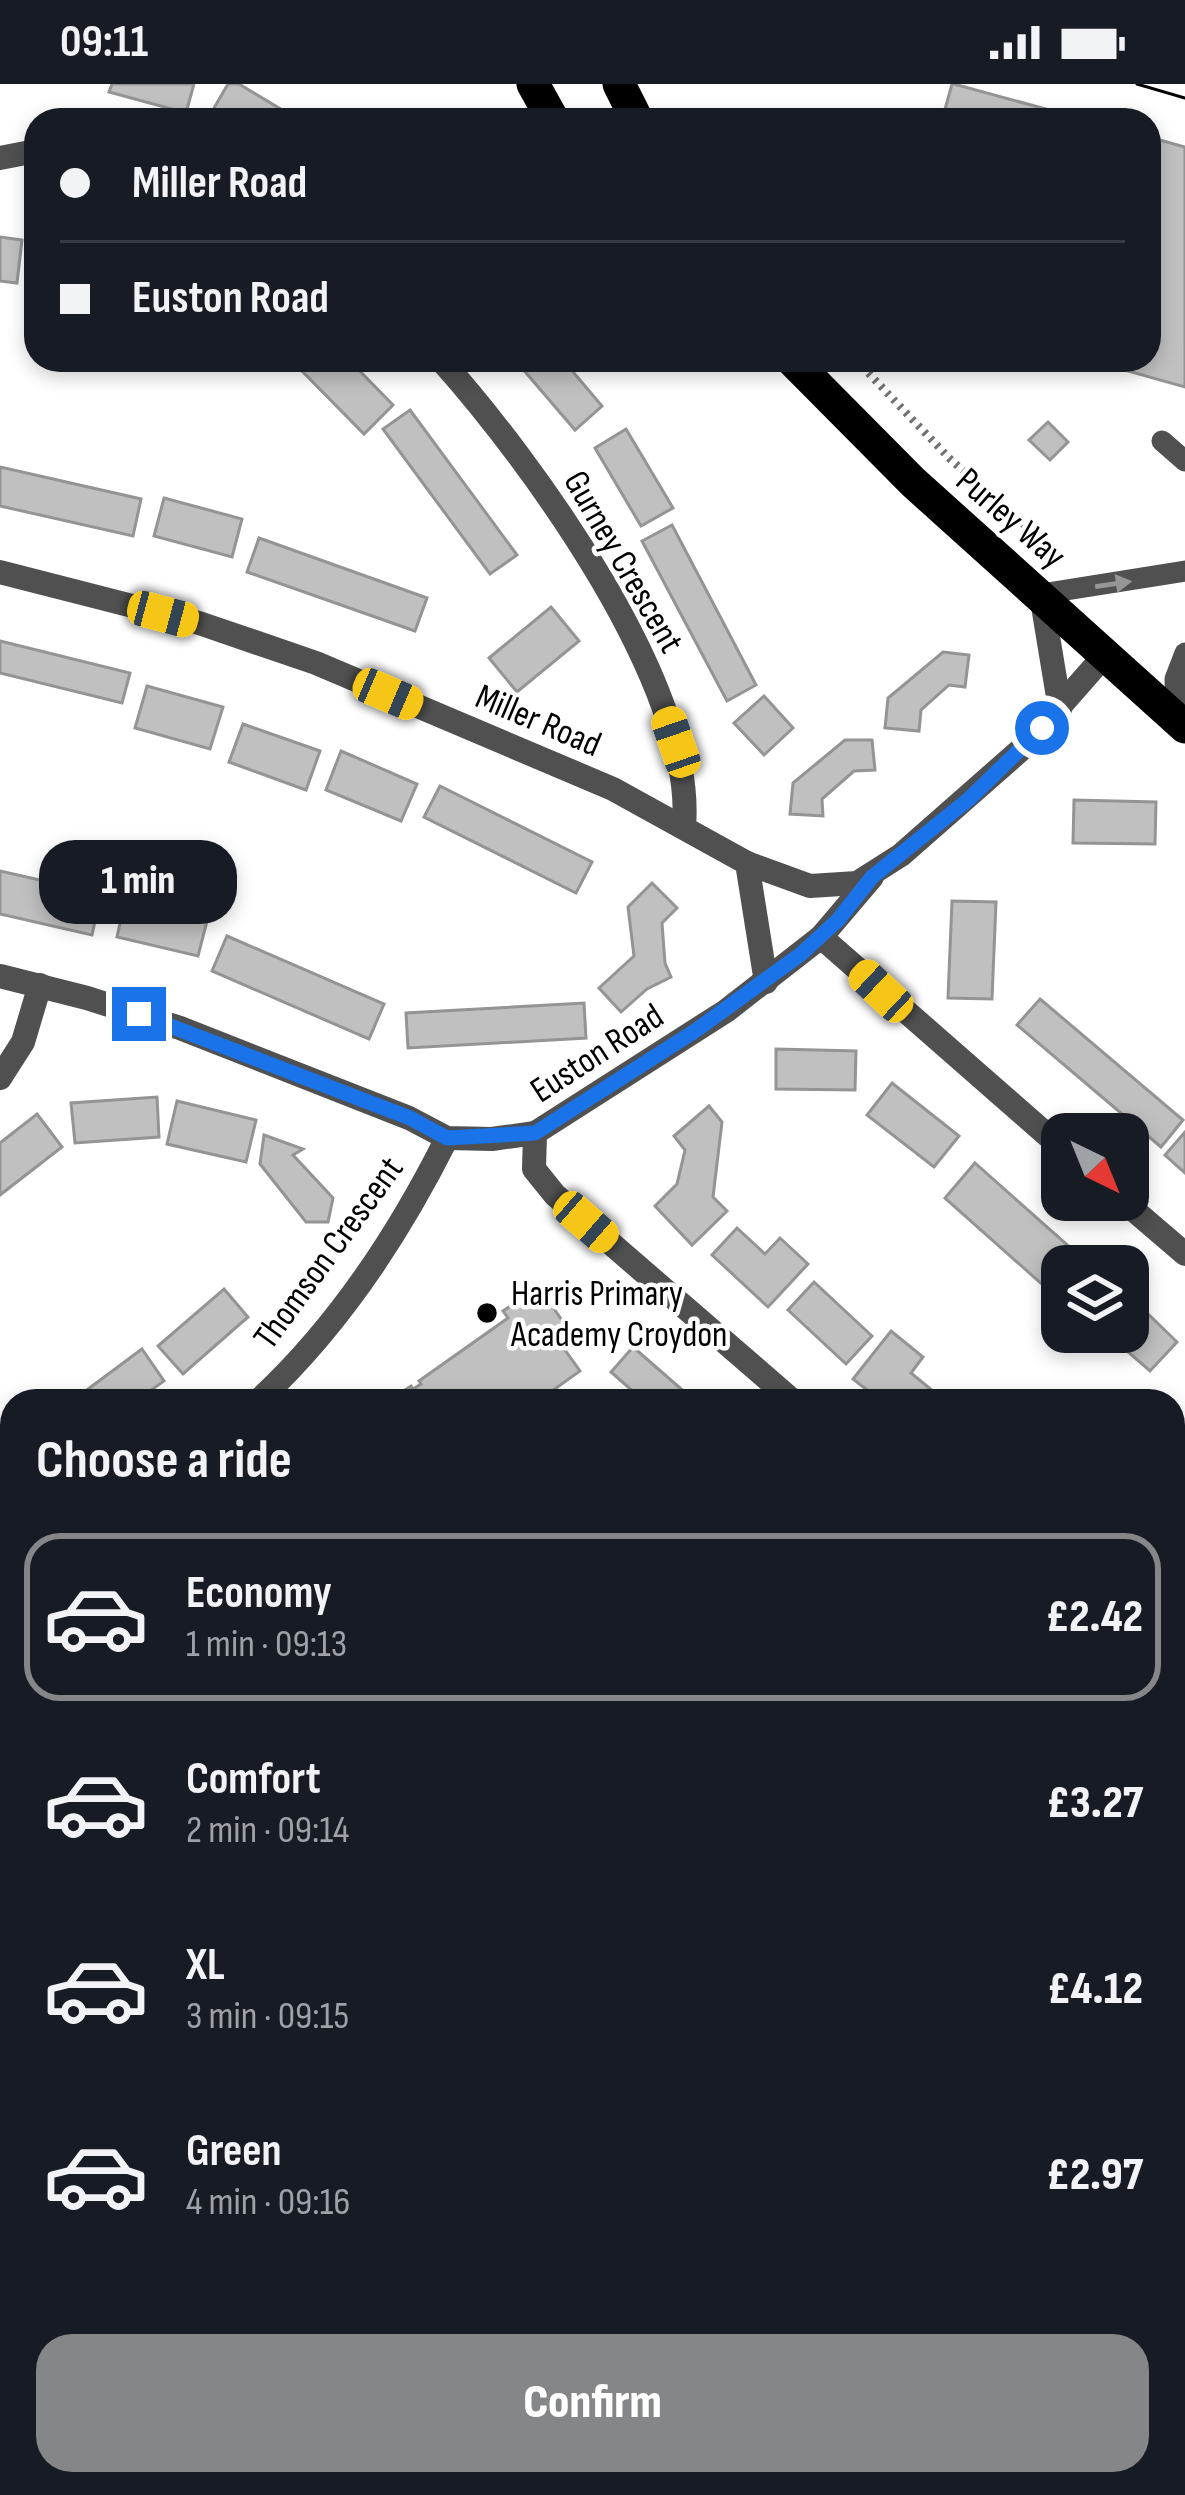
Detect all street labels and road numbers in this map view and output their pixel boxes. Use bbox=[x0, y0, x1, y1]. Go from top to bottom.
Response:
street label: Purley Way bbox=[947, 460, 1074, 578]
street label: Gurney Crescent bbox=[554, 464, 692, 661]
street label: Miller Road bbox=[469, 676, 607, 767]
street label: Euston Road bbox=[523, 995, 672, 1113]
street label: Thomson Crescent bbox=[245, 1149, 413, 1358]

